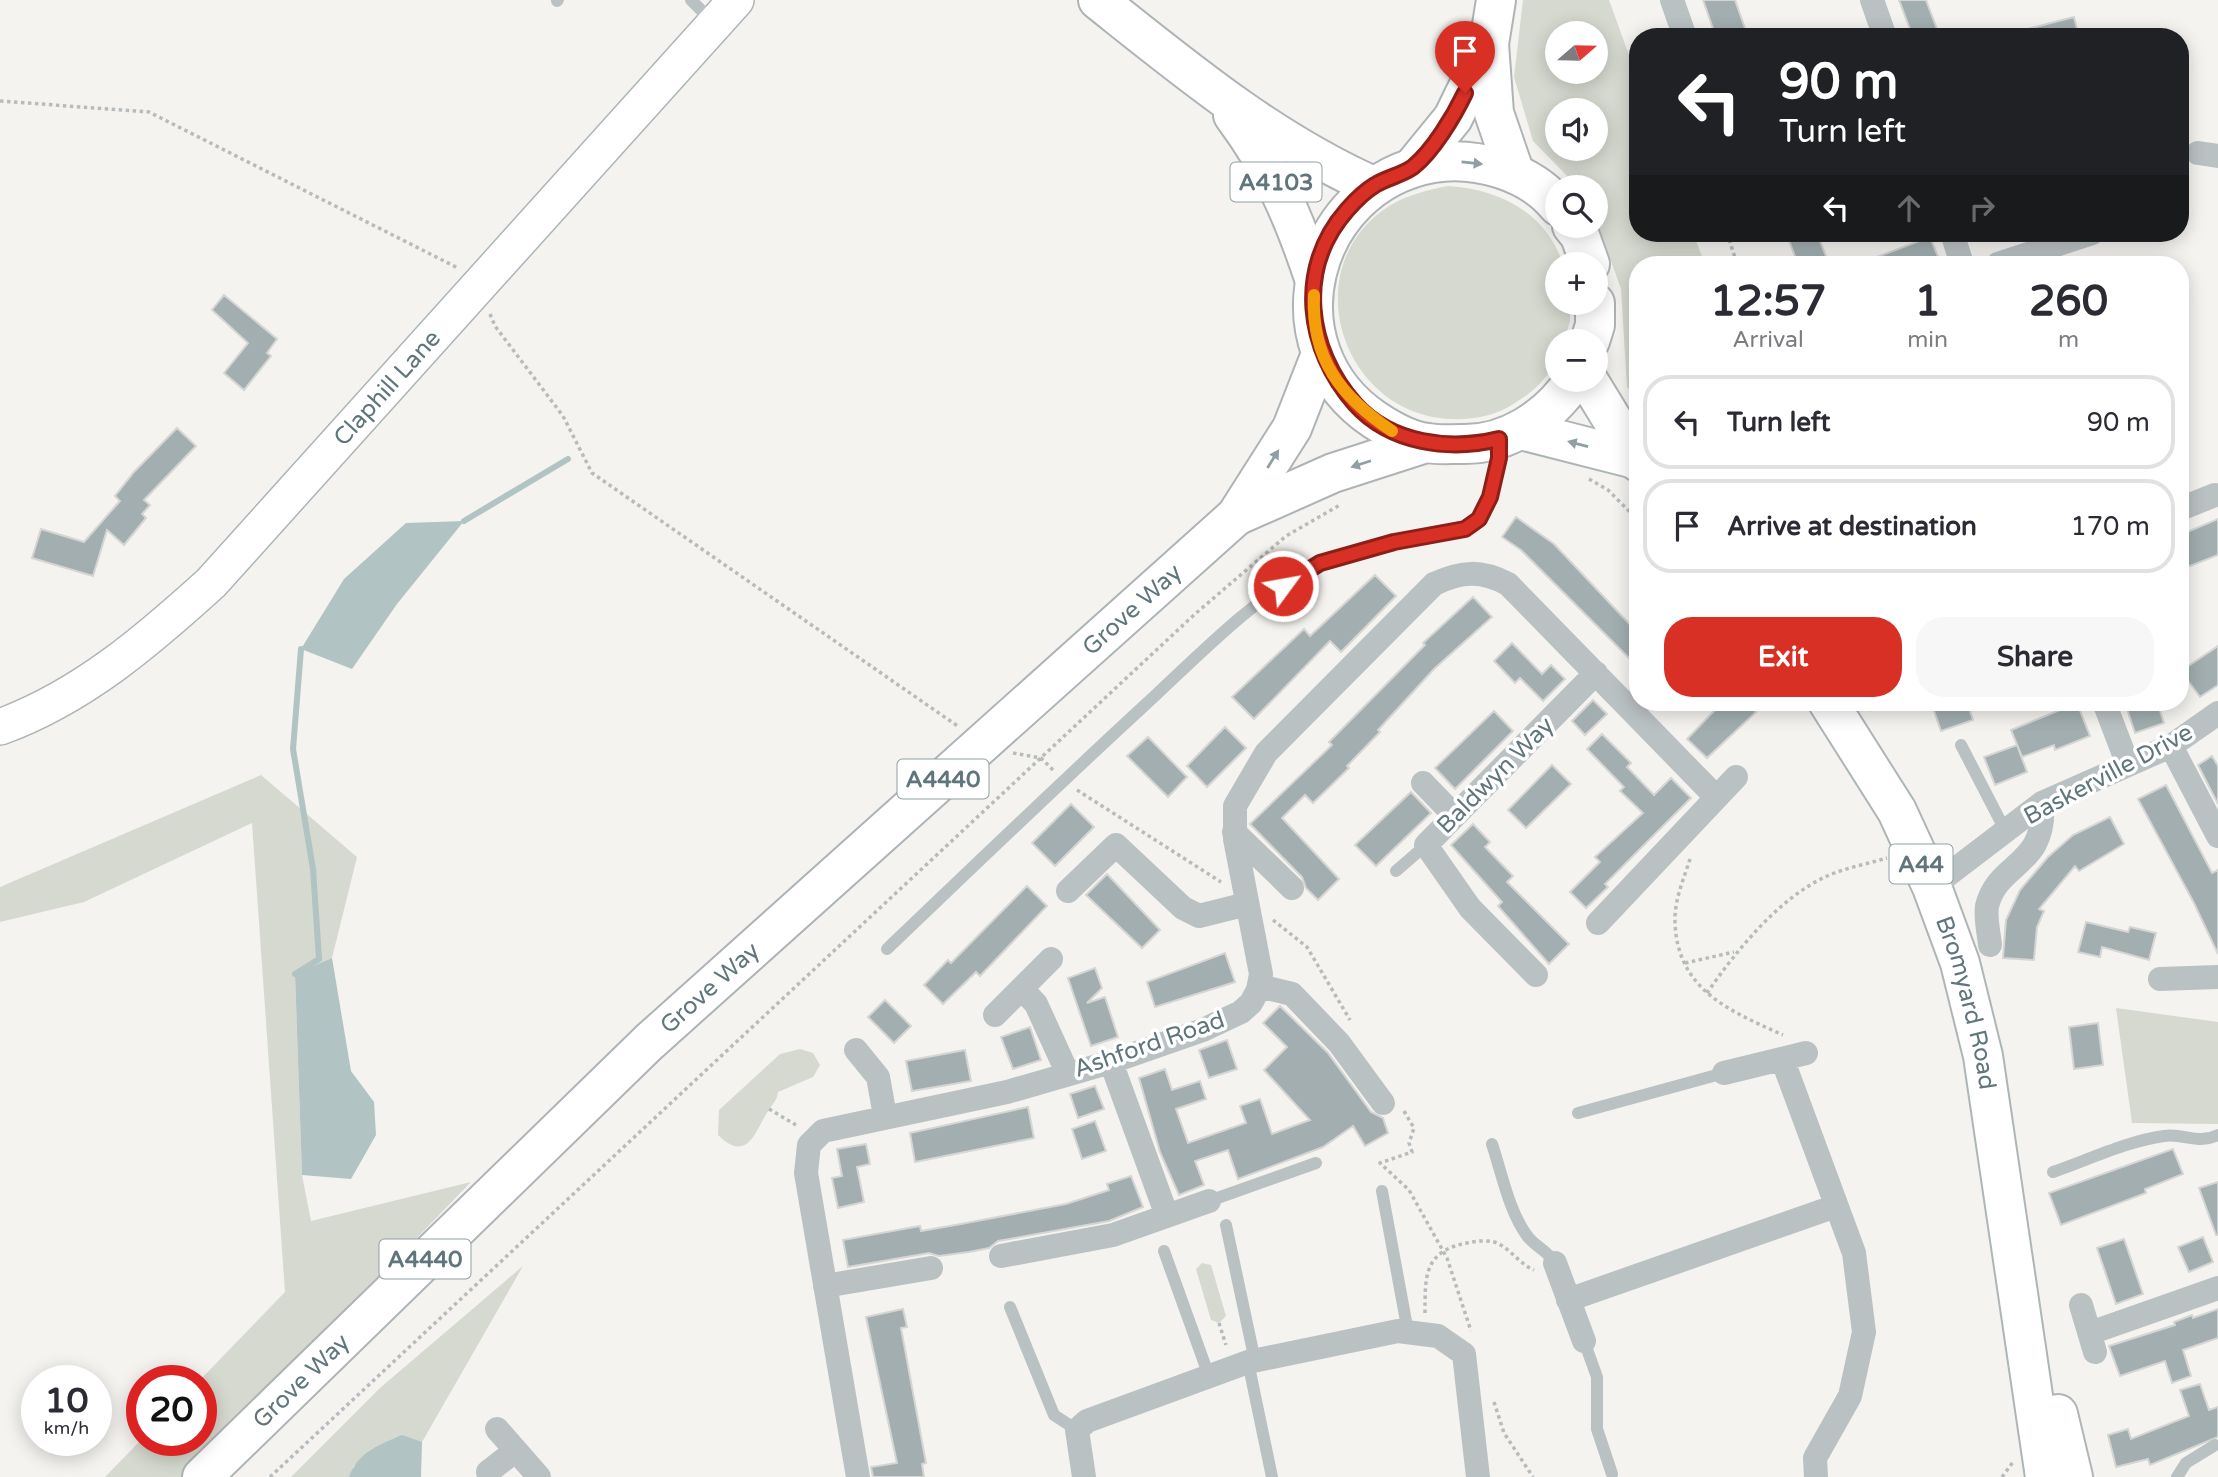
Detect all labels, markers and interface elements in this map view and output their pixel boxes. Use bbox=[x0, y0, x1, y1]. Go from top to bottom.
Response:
pin bbox=[1435, 21, 1495, 93]
north arrow bbox=[1545, 21, 1608, 84]
map controls bbox=[1545, 21, 1608, 392]
icon: arrive bbox=[1446, 32, 1484, 70]
text: 90 m bbox=[1779, 53, 1898, 112]
icon: left bbox=[1664, 56, 1755, 147]
button: sound bbox=[1545, 98, 1608, 161]
text: Turn left bbox=[1779, 113, 1906, 151]
one-way arrow bbox=[1461, 157, 1483, 168]
road number: A4103 bbox=[1230, 162, 1322, 202]
button: search bbox=[1545, 175, 1608, 238]
icon: left bbox=[1817, 189, 1855, 227]
icon: ahead bbox=[1890, 189, 1928, 227]
icon: right bbox=[1963, 189, 2001, 227]
button: + bbox=[1545, 252, 1608, 315]
text: 12:57 bbox=[1710, 276, 1826, 327]
text: 1 bbox=[1914, 276, 1941, 327]
text: 260 bbox=[2029, 276, 2108, 327]
street label: Claphill Lane bbox=[328, 324, 447, 452]
text: Arrival bbox=[1733, 326, 1804, 354]
text: min bbox=[1907, 326, 1948, 354]
text: m bbox=[2058, 326, 2079, 354]
button: − bbox=[1545, 329, 1608, 392]
icon: left bbox=[1668, 403, 1706, 441]
text: Turn left bbox=[1727, 407, 1830, 438]
text: 90 m bbox=[2087, 407, 2150, 438]
one-way arrow bbox=[1567, 438, 1589, 449]
one-way arrow bbox=[1266, 449, 1279, 468]
one-way arrow bbox=[1350, 459, 1371, 470]
icon: arrive bbox=[1668, 507, 1706, 545]
text: Arrive at destination bbox=[1727, 511, 1977, 542]
text: 170 m bbox=[2070, 511, 2150, 542]
position arrow bbox=[1246, 549, 1320, 623]
street label: Grove Way bbox=[1077, 558, 1188, 662]
button: Exit bbox=[1664, 617, 1902, 697]
button: Share bbox=[1916, 617, 2154, 697]
street label: Baldwyn Way bbox=[1431, 711, 1560, 840]
street label: Baskerville Drive bbox=[2019, 718, 2198, 831]
road number: A4440 bbox=[898, 760, 988, 799]
road number: A44 bbox=[1890, 844, 1952, 884]
street label: Bromyard Road bbox=[1929, 912, 2002, 1092]
street label: Grove Way bbox=[654, 936, 766, 1040]
street label: Ashford Road bbox=[1070, 1005, 1228, 1084]
road number: A4440 bbox=[380, 1240, 471, 1278]
street label: Grove Way bbox=[247, 1328, 356, 1435]
speed limit sign: 20 bbox=[126, 1365, 217, 1456]
text: 10 bbox=[45, 1380, 88, 1422]
text: km/h bbox=[44, 1417, 89, 1439]

